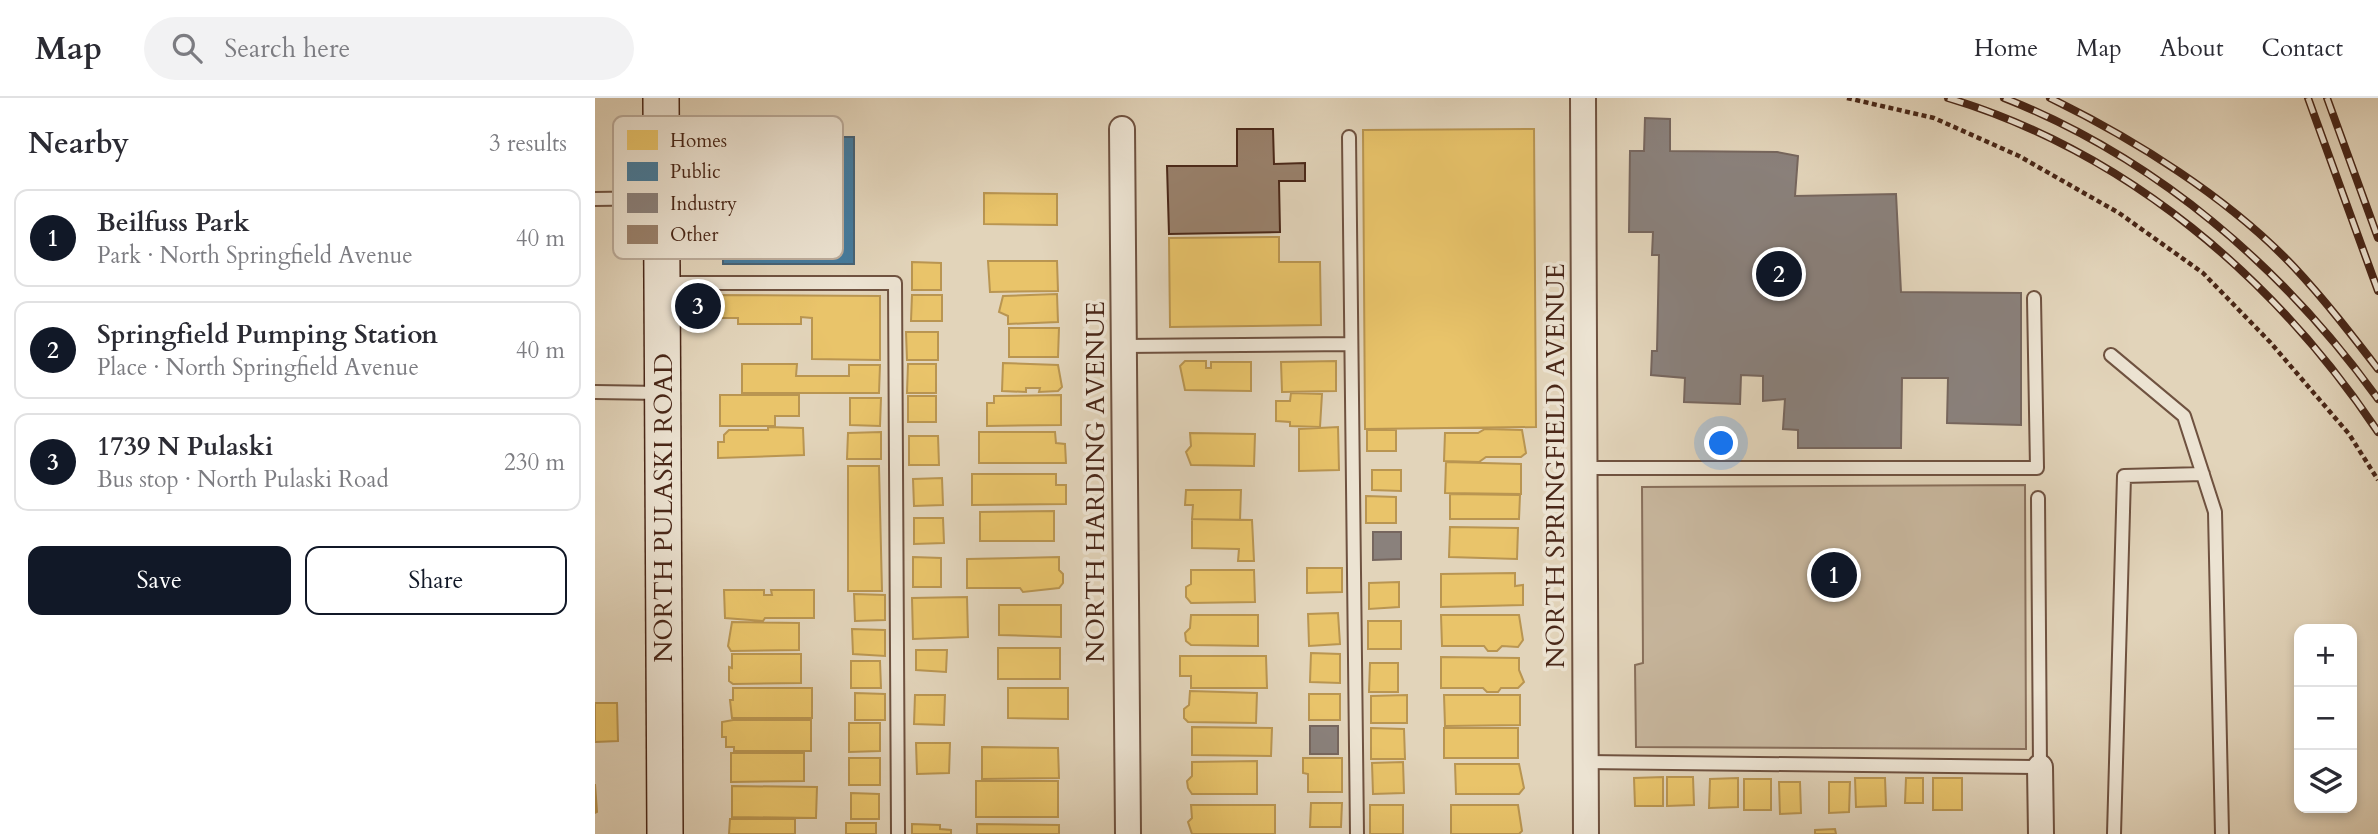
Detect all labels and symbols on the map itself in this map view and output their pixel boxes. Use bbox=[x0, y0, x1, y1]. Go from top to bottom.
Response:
legend bbox=[613, 116, 843, 259]
text: Homes bbox=[670, 128, 727, 154]
text: Public bbox=[670, 159, 721, 185]
text: Industry bbox=[670, 191, 737, 217]
text: Other bbox=[670, 222, 718, 248]
pin: 2 bbox=[1756, 248, 1802, 300]
street label: NORTH SPRINGFIELD AVENUE bbox=[1538, 263, 1573, 669]
pin: 3 bbox=[675, 280, 721, 332]
street label: NORTH HARDING AVENUE bbox=[1078, 301, 1113, 663]
street label: NORTH PULASKI ROAD bbox=[646, 353, 681, 663]
your location bbox=[1704, 426, 1738, 460]
pin: 1 bbox=[1811, 549, 1857, 601]

